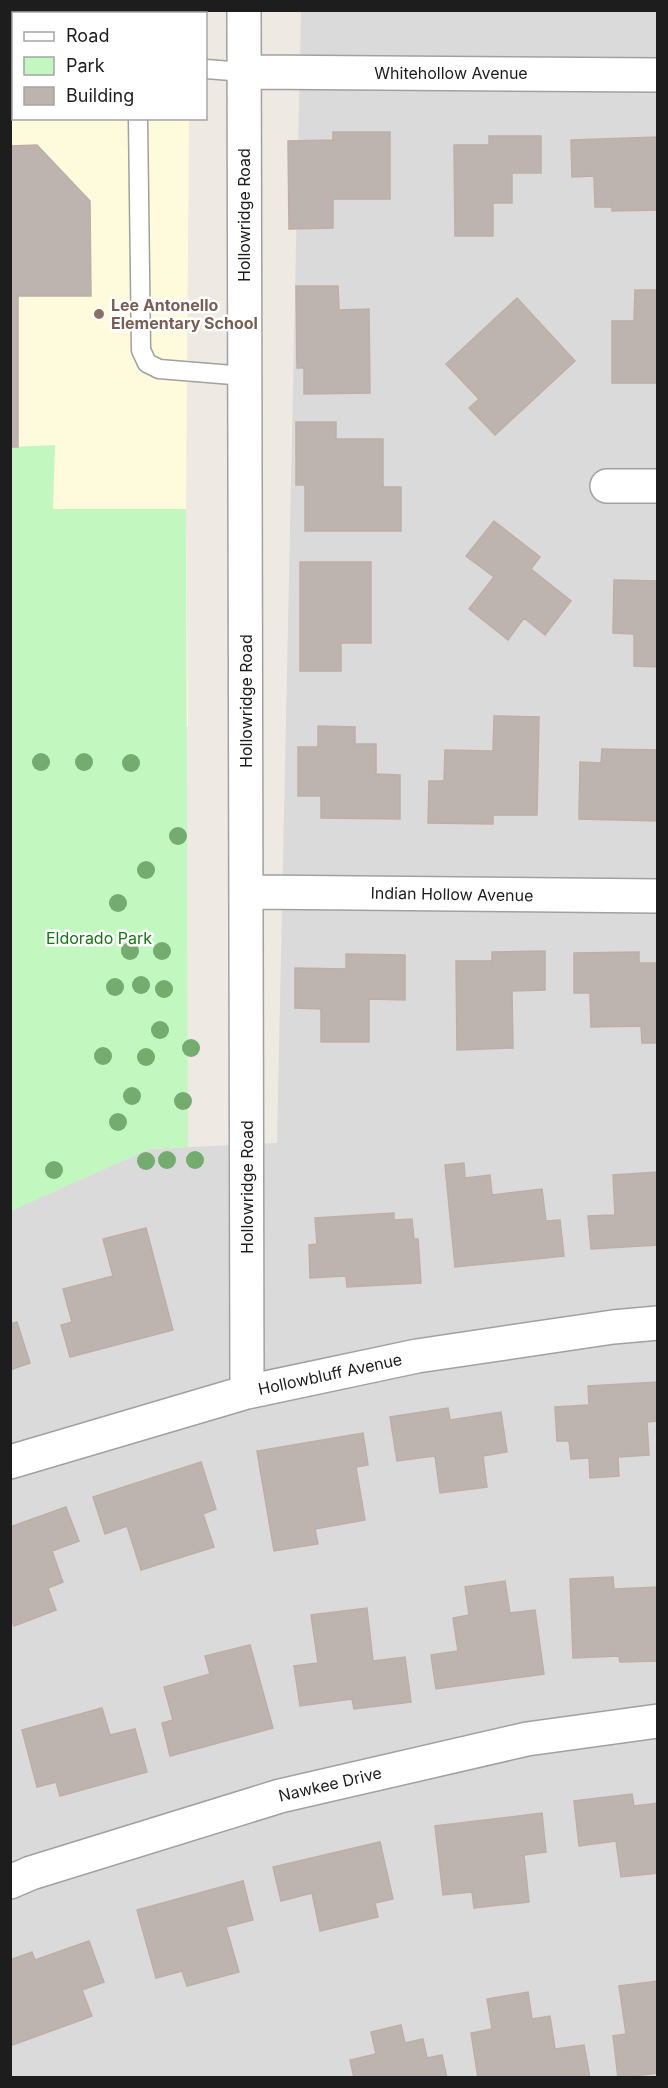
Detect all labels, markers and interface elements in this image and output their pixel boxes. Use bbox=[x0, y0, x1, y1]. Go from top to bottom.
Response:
legend bbox=[12, 12, 207, 120]
text: Road bbox=[66, 25, 109, 46]
text: Park bbox=[66, 55, 105, 76]
street label: Whitehollow Avenue bbox=[374, 63, 528, 83]
text: Building bbox=[66, 85, 134, 106]
street label: Hollowridge Road bbox=[234, 148, 254, 282]
place label: Lee Antonello Elementary School bbox=[111, 295, 258, 333]
marker: Lee Antonello Elementary School bbox=[92, 307, 106, 321]
street label: Hollowridge Road bbox=[236, 634, 256, 768]
street label: Indian Hollow Avenue bbox=[370, 883, 534, 905]
park label: Eldorado Park bbox=[46, 928, 152, 948]
street label: Hollowridge Road bbox=[237, 1120, 257, 1254]
street label: Hollowbluff Avenue bbox=[256, 1349, 404, 1399]
street label: Nawkee Drive bbox=[276, 1762, 384, 1806]

